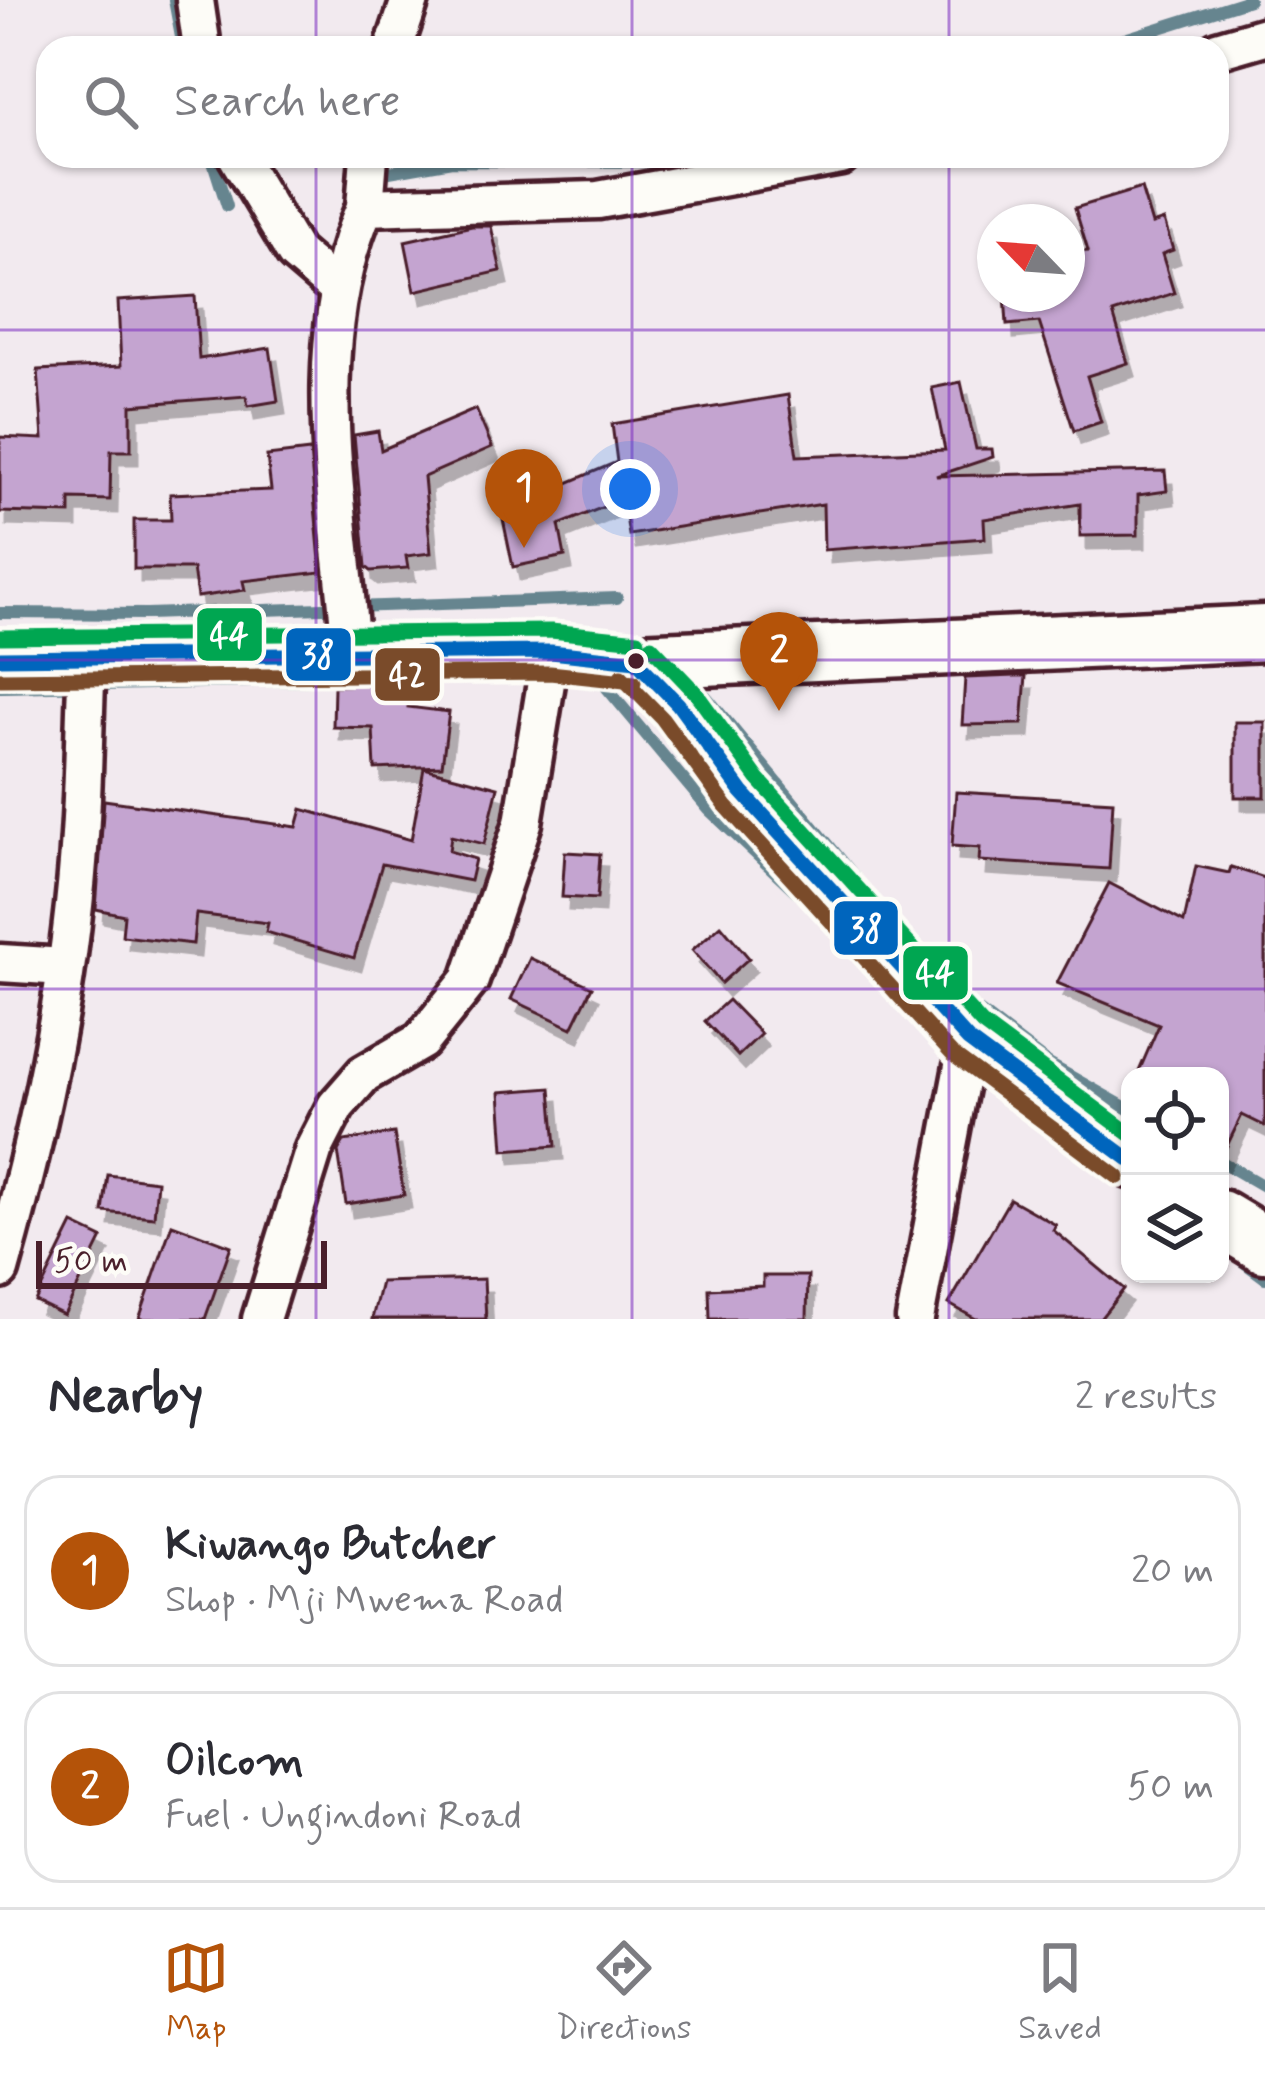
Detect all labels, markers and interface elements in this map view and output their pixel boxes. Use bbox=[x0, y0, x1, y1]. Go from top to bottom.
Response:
search box bbox=[36, 36, 1229, 168]
icon: search bbox=[78, 69, 144, 135]
text: Search here bbox=[174, 73, 401, 132]
north arrow bbox=[977, 204, 1085, 312]
pin: 1 bbox=[485, 449, 563, 548]
your location bbox=[600, 459, 660, 519]
line badge: 44 bbox=[195, 606, 264, 663]
pin: 2 bbox=[740, 612, 818, 711]
text: 44 bbox=[209, 615, 249, 659]
line badge: 38 bbox=[284, 626, 353, 683]
text: 38 bbox=[302, 635, 335, 679]
line badge: 42 bbox=[373, 646, 442, 703]
unlabelled marker bbox=[625, 650, 647, 672]
text: 42 bbox=[389, 655, 425, 699]
line badge: 38 bbox=[832, 899, 900, 957]
text: 38 bbox=[850, 909, 883, 953]
line badge: 44 bbox=[901, 944, 970, 1002]
text: 44 bbox=[915, 953, 955, 997]
map controls bbox=[1121, 1067, 1229, 1283]
button: locate bbox=[1121, 1067, 1229, 1175]
button: layers bbox=[1121, 1175, 1229, 1283]
scale bar bbox=[36, 1235, 327, 1288]
text: 50 m bbox=[54, 1240, 128, 1284]
text: Nearby bbox=[48, 1364, 203, 1430]
text: 2 results bbox=[1075, 1372, 1217, 1423]
text: Kiwango Butcher bbox=[165, 1516, 496, 1575]
text: 1 bbox=[81, 1546, 99, 1597]
text: 20 m bbox=[1131, 1546, 1214, 1597]
text: Shop · Mji Mwema Road bbox=[165, 1575, 563, 1626]
text: Oilcom bbox=[165, 1732, 304, 1791]
text: 2 bbox=[80, 1762, 100, 1813]
text: 50 m bbox=[1127, 1762, 1214, 1813]
text: Fuel · Ungindoni Road bbox=[165, 1791, 522, 1842]
tab: Map bbox=[163, 1935, 229, 2051]
tab: Directions bbox=[556, 1935, 692, 2051]
tab: Saved bbox=[1018, 1935, 1102, 2051]

